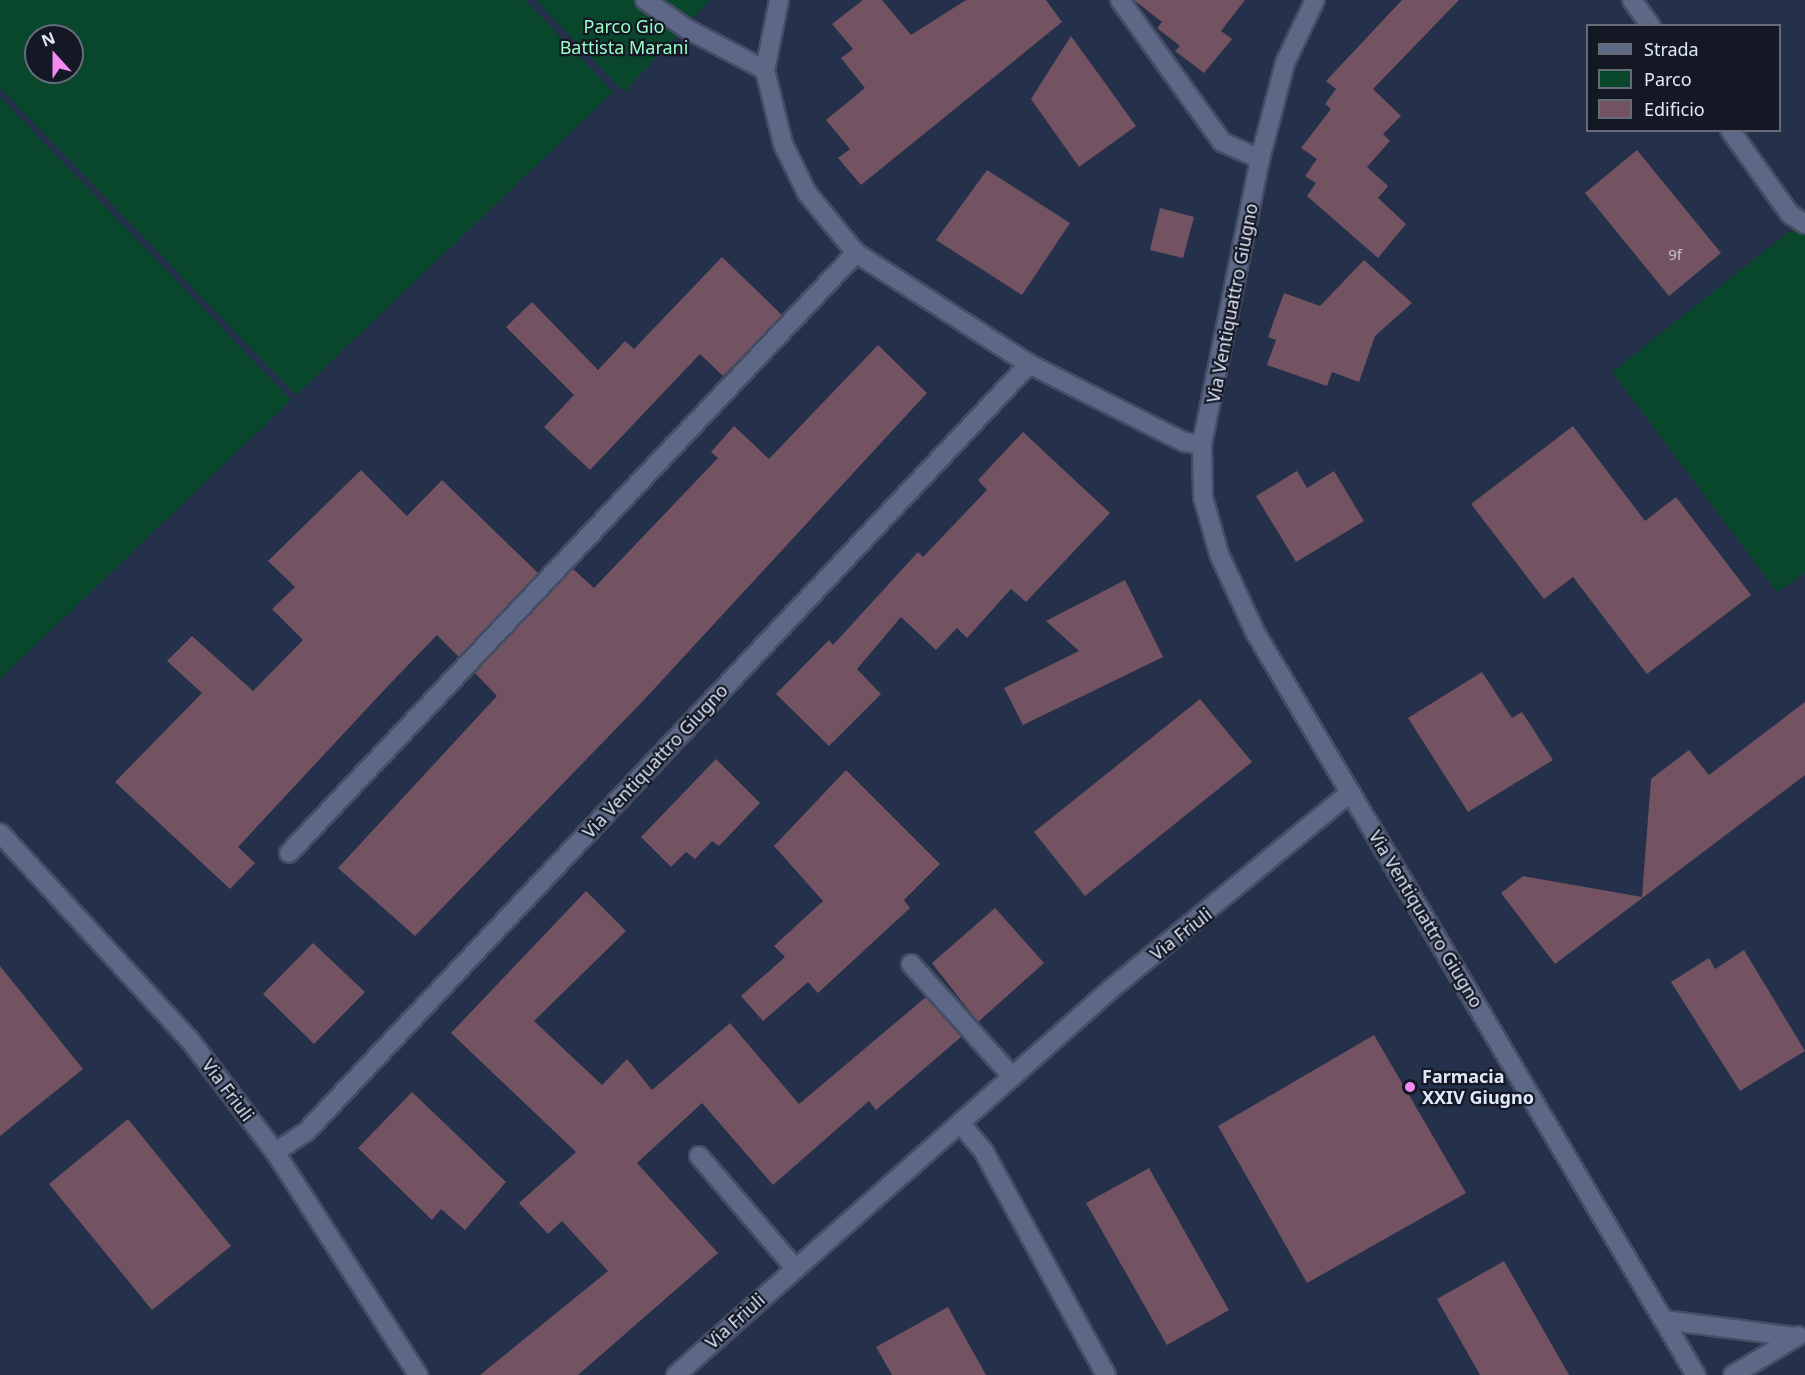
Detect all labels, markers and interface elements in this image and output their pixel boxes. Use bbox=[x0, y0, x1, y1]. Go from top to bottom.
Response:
park label: Parco Gio Battista Marani bbox=[560, 16, 688, 58]
north arrow bbox=[24, 24, 84, 84]
legend bbox=[1586, 24, 1781, 132]
text: N bbox=[38, 26, 58, 52]
text: Strada bbox=[1644, 37, 1699, 61]
text: Parco bbox=[1644, 67, 1692, 91]
text: Edificio bbox=[1644, 97, 1705, 121]
street label: Via Ventiquattro Giugno bbox=[1202, 201, 1262, 405]
house number: 9f bbox=[1668, 246, 1682, 264]
street label: Via Ventiquattro Giugno bbox=[578, 679, 732, 843]
street label: Via Ventiquattro Giugno bbox=[1364, 826, 1488, 1012]
street label: Via Friuli bbox=[1146, 903, 1216, 965]
street label: Via Friuli bbox=[198, 1055, 258, 1125]
place label: Farmacia XXIV Giugno bbox=[1422, 1066, 1534, 1108]
marker: Farmacia XXIV Giugno bbox=[1403, 1080, 1417, 1094]
street label: Via Friuli bbox=[701, 1289, 769, 1353]

